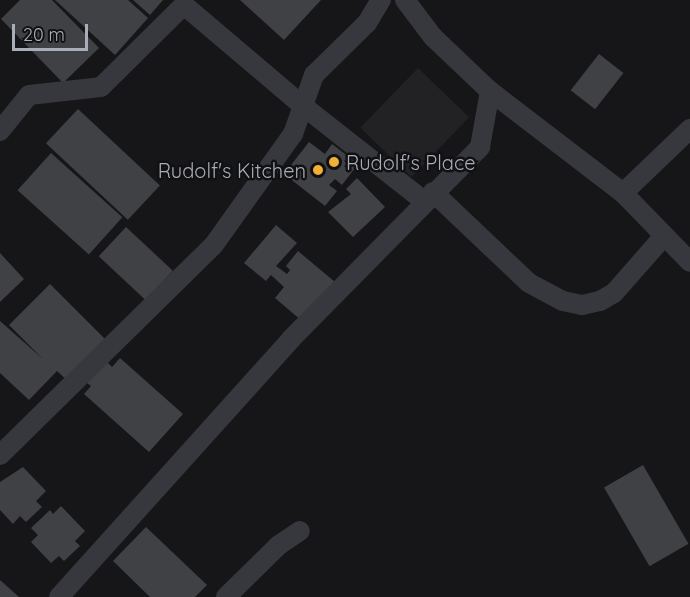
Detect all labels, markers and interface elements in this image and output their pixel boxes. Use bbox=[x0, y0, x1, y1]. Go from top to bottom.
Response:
scale bar bbox=[15, 12, 92, 50]
text: 20 m bbox=[23, 23, 65, 46]
place label: Rudolf's Place bbox=[346, 150, 476, 174]
marker: Rudolf's Place bbox=[327, 155, 341, 169]
place label: Rudolf's Kitchen bbox=[158, 158, 306, 182]
marker: Rudolf's Kitchen bbox=[311, 163, 325, 177]

